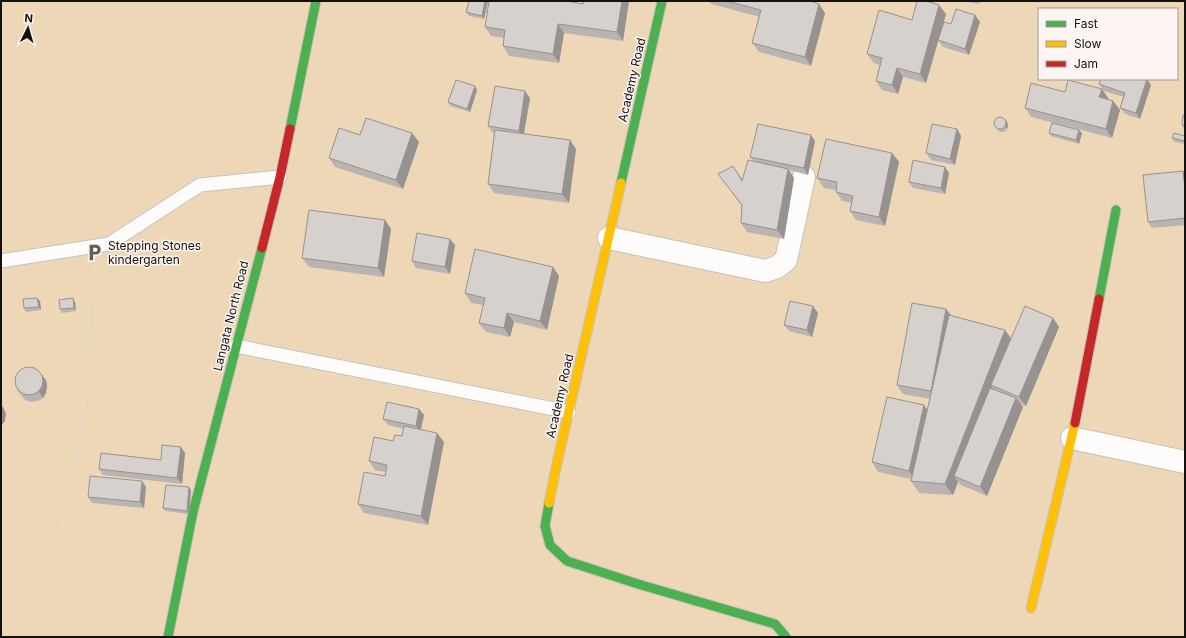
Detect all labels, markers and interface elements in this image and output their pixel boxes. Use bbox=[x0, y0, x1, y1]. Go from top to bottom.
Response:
north arrow bbox=[8, 8, 48, 48]
legend bbox=[1038, 8, 1178, 80]
text: N bbox=[24, 11, 34, 25]
text: Fast bbox=[1074, 16, 1098, 31]
street label: Academy Road bbox=[615, 36, 648, 123]
text: Slow bbox=[1074, 36, 1102, 51]
text: Jam bbox=[1074, 56, 1098, 71]
place label: Stepping Stones kindergarten bbox=[108, 238, 201, 267]
parking icon: Stepping Stones kindergarten bbox=[85, 243, 105, 263]
street label: Langata North Road bbox=[210, 259, 251, 373]
street label: Academy Road bbox=[543, 352, 576, 439]

